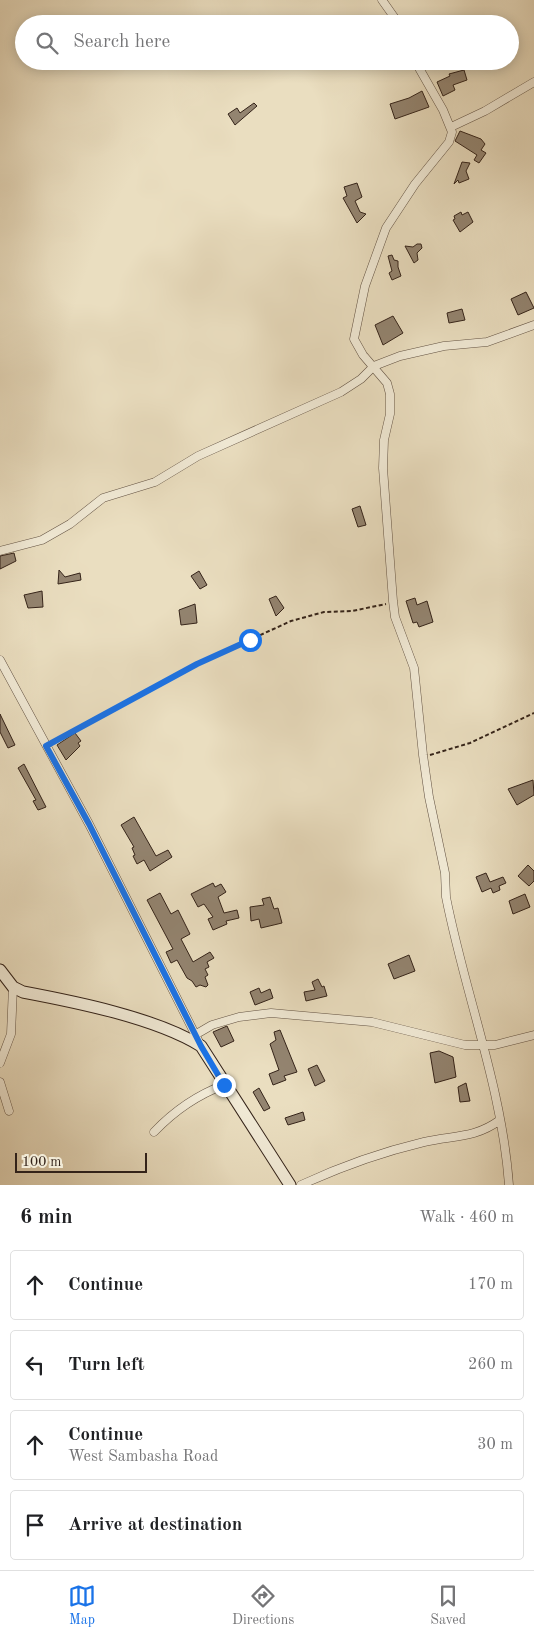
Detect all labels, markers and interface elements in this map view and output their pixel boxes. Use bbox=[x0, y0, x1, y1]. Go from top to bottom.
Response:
search box bbox=[15, 15, 519, 70]
icon: search bbox=[33, 29, 61, 57]
text: Search here bbox=[73, 33, 170, 52]
route start bbox=[239, 629, 262, 652]
route end bbox=[213, 1074, 236, 1097]
scale bar bbox=[15, 1150, 148, 1173]
text: 100 m bbox=[22, 1155, 61, 1169]
text: 6 min bbox=[20, 1207, 73, 1228]
text: Walk · 460 m bbox=[419, 1210, 514, 1226]
icon: ahead bbox=[21, 1271, 49, 1299]
text: Continue bbox=[68, 1276, 143, 1295]
text: 170 m bbox=[468, 1277, 513, 1293]
icon: left bbox=[21, 1351, 49, 1379]
text: Turn left bbox=[68, 1356, 145, 1375]
text: 260 m bbox=[468, 1357, 513, 1373]
text: Continue bbox=[68, 1426, 143, 1445]
icon: ahead bbox=[21, 1431, 49, 1459]
text: 30 m bbox=[477, 1437, 513, 1453]
text: West Sambasha Road bbox=[68, 1449, 218, 1465]
icon: arrive bbox=[21, 1511, 49, 1539]
text: Arrive at destination bbox=[68, 1516, 242, 1535]
tab: Map bbox=[68, 1582, 96, 1629]
tab: Directions bbox=[232, 1582, 294, 1629]
tab: Saved bbox=[430, 1582, 466, 1629]

